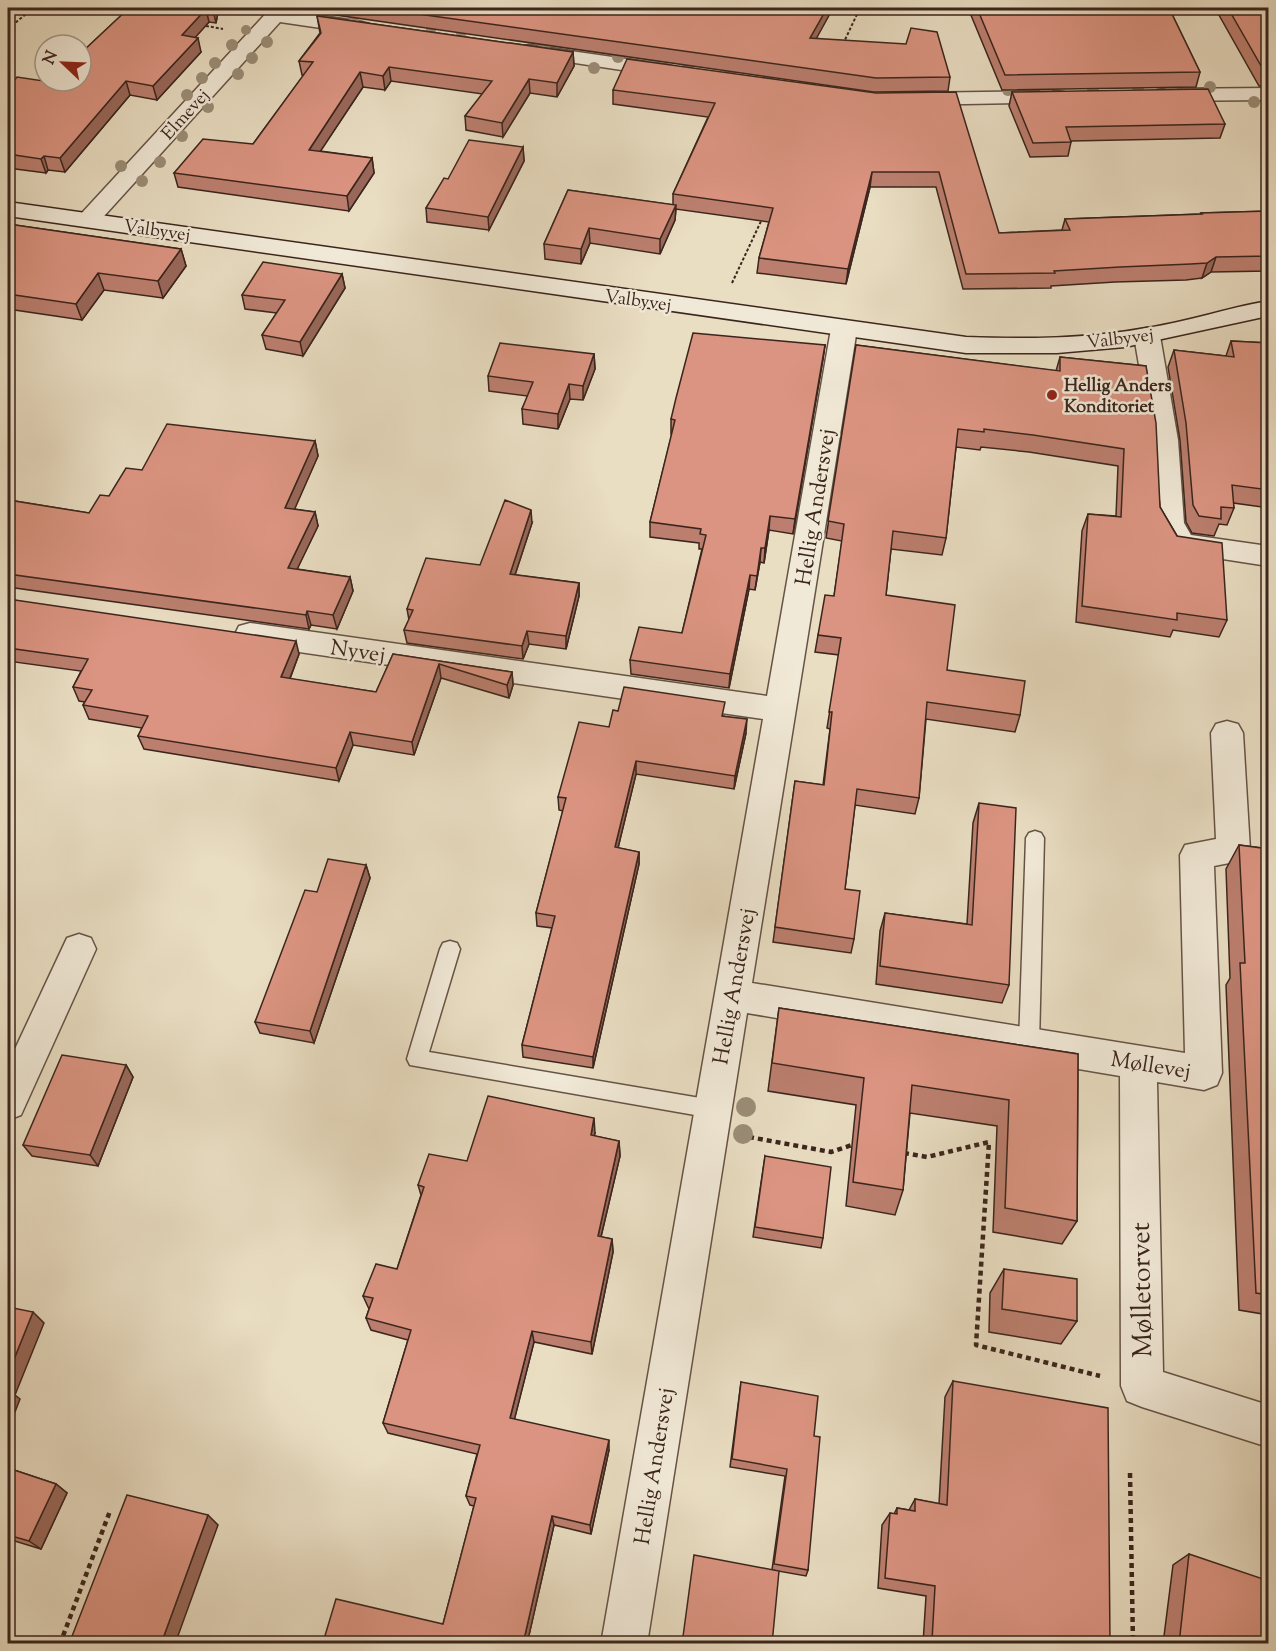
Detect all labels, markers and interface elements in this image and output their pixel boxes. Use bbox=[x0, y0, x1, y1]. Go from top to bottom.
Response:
north arrow bbox=[33, 33, 93, 93]
text: N bbox=[38, 48, 65, 68]
street label: Elmevej bbox=[156, 84, 217, 147]
street label: Valbyvej bbox=[122, 214, 192, 250]
street label: Valbyvej bbox=[603, 284, 673, 320]
street label: Valbyvej bbox=[1085, 323, 1155, 357]
place label: Hellig Anders Konditoriet bbox=[1064, 374, 1172, 421]
marker: Hellig Anders Konditoriet bbox=[1045, 388, 1059, 402]
street label: Hellig Andersvej bbox=[789, 427, 845, 588]
street label: Nyvej bbox=[328, 633, 387, 673]
street label: Hellig Andersvej bbox=[706, 906, 765, 1067]
street label: Møllevej bbox=[1108, 1045, 1193, 1089]
street label: Mølletorvet bbox=[1123, 1222, 1164, 1358]
street label: Hellig Andersvej bbox=[628, 1386, 684, 1547]

